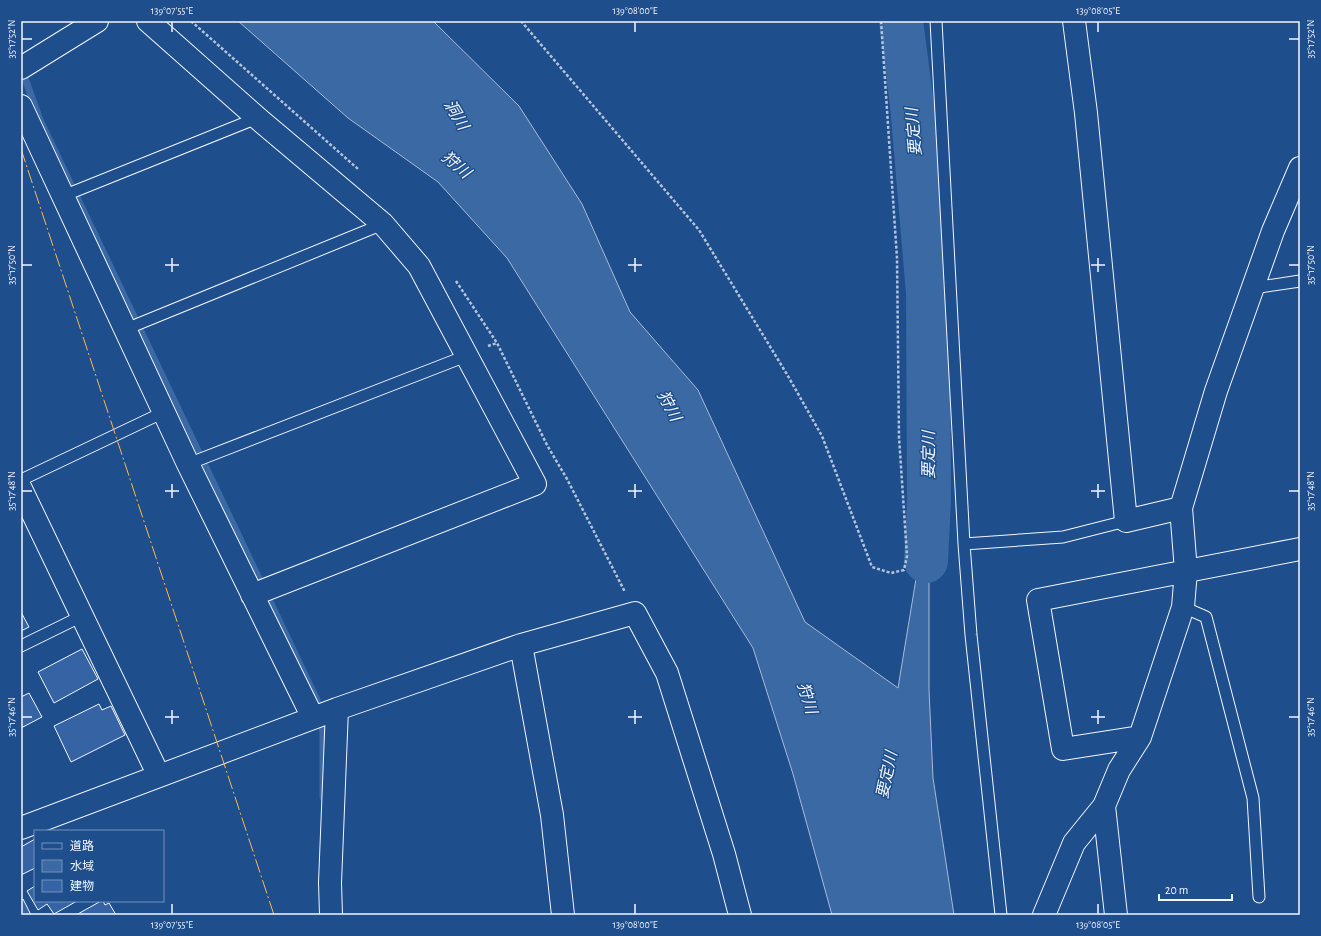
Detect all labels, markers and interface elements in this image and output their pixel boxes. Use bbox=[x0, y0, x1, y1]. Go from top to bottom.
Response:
text: 139°07'55"E bbox=[151, 6, 193, 16]
text: 139°08'00"E bbox=[612, 6, 658, 16]
text: 139°08'05"E bbox=[1076, 6, 1120, 16]
text: 35°17'52"N bbox=[7, 20, 17, 58]
text: 35°17'52"N bbox=[1306, 20, 1316, 58]
water label: 洞川 bbox=[441, 97, 473, 135]
water label: 要定川 bbox=[903, 105, 924, 157]
water label: 狩川 bbox=[439, 148, 476, 183]
text: 35°17'50"N bbox=[7, 245, 17, 285]
text: 35°17'50"N bbox=[1306, 245, 1316, 285]
water label: 狩川 bbox=[654, 388, 685, 426]
water label: 要定川 bbox=[920, 429, 937, 479]
text: 35°17'48"N bbox=[7, 471, 17, 511]
text: 35°17'48"N bbox=[1306, 471, 1316, 511]
water label: 狩川 bbox=[795, 680, 821, 718]
text: 35°17'46"N bbox=[7, 697, 17, 737]
text: 35°17'46"N bbox=[1306, 697, 1316, 737]
water label: 要定川 bbox=[873, 748, 900, 800]
legend bbox=[34, 830, 164, 902]
text: 道路 bbox=[70, 839, 94, 852]
text: 水域 bbox=[70, 860, 94, 872]
scale bar bbox=[1159, 876, 1232, 902]
text: 建物 bbox=[70, 879, 94, 892]
text: 20 m bbox=[1165, 884, 1188, 896]
text: 139°07'55"E bbox=[151, 920, 193, 930]
text: 139°08'00"E bbox=[612, 920, 658, 930]
text: 139°08'05"E bbox=[1076, 920, 1120, 930]

